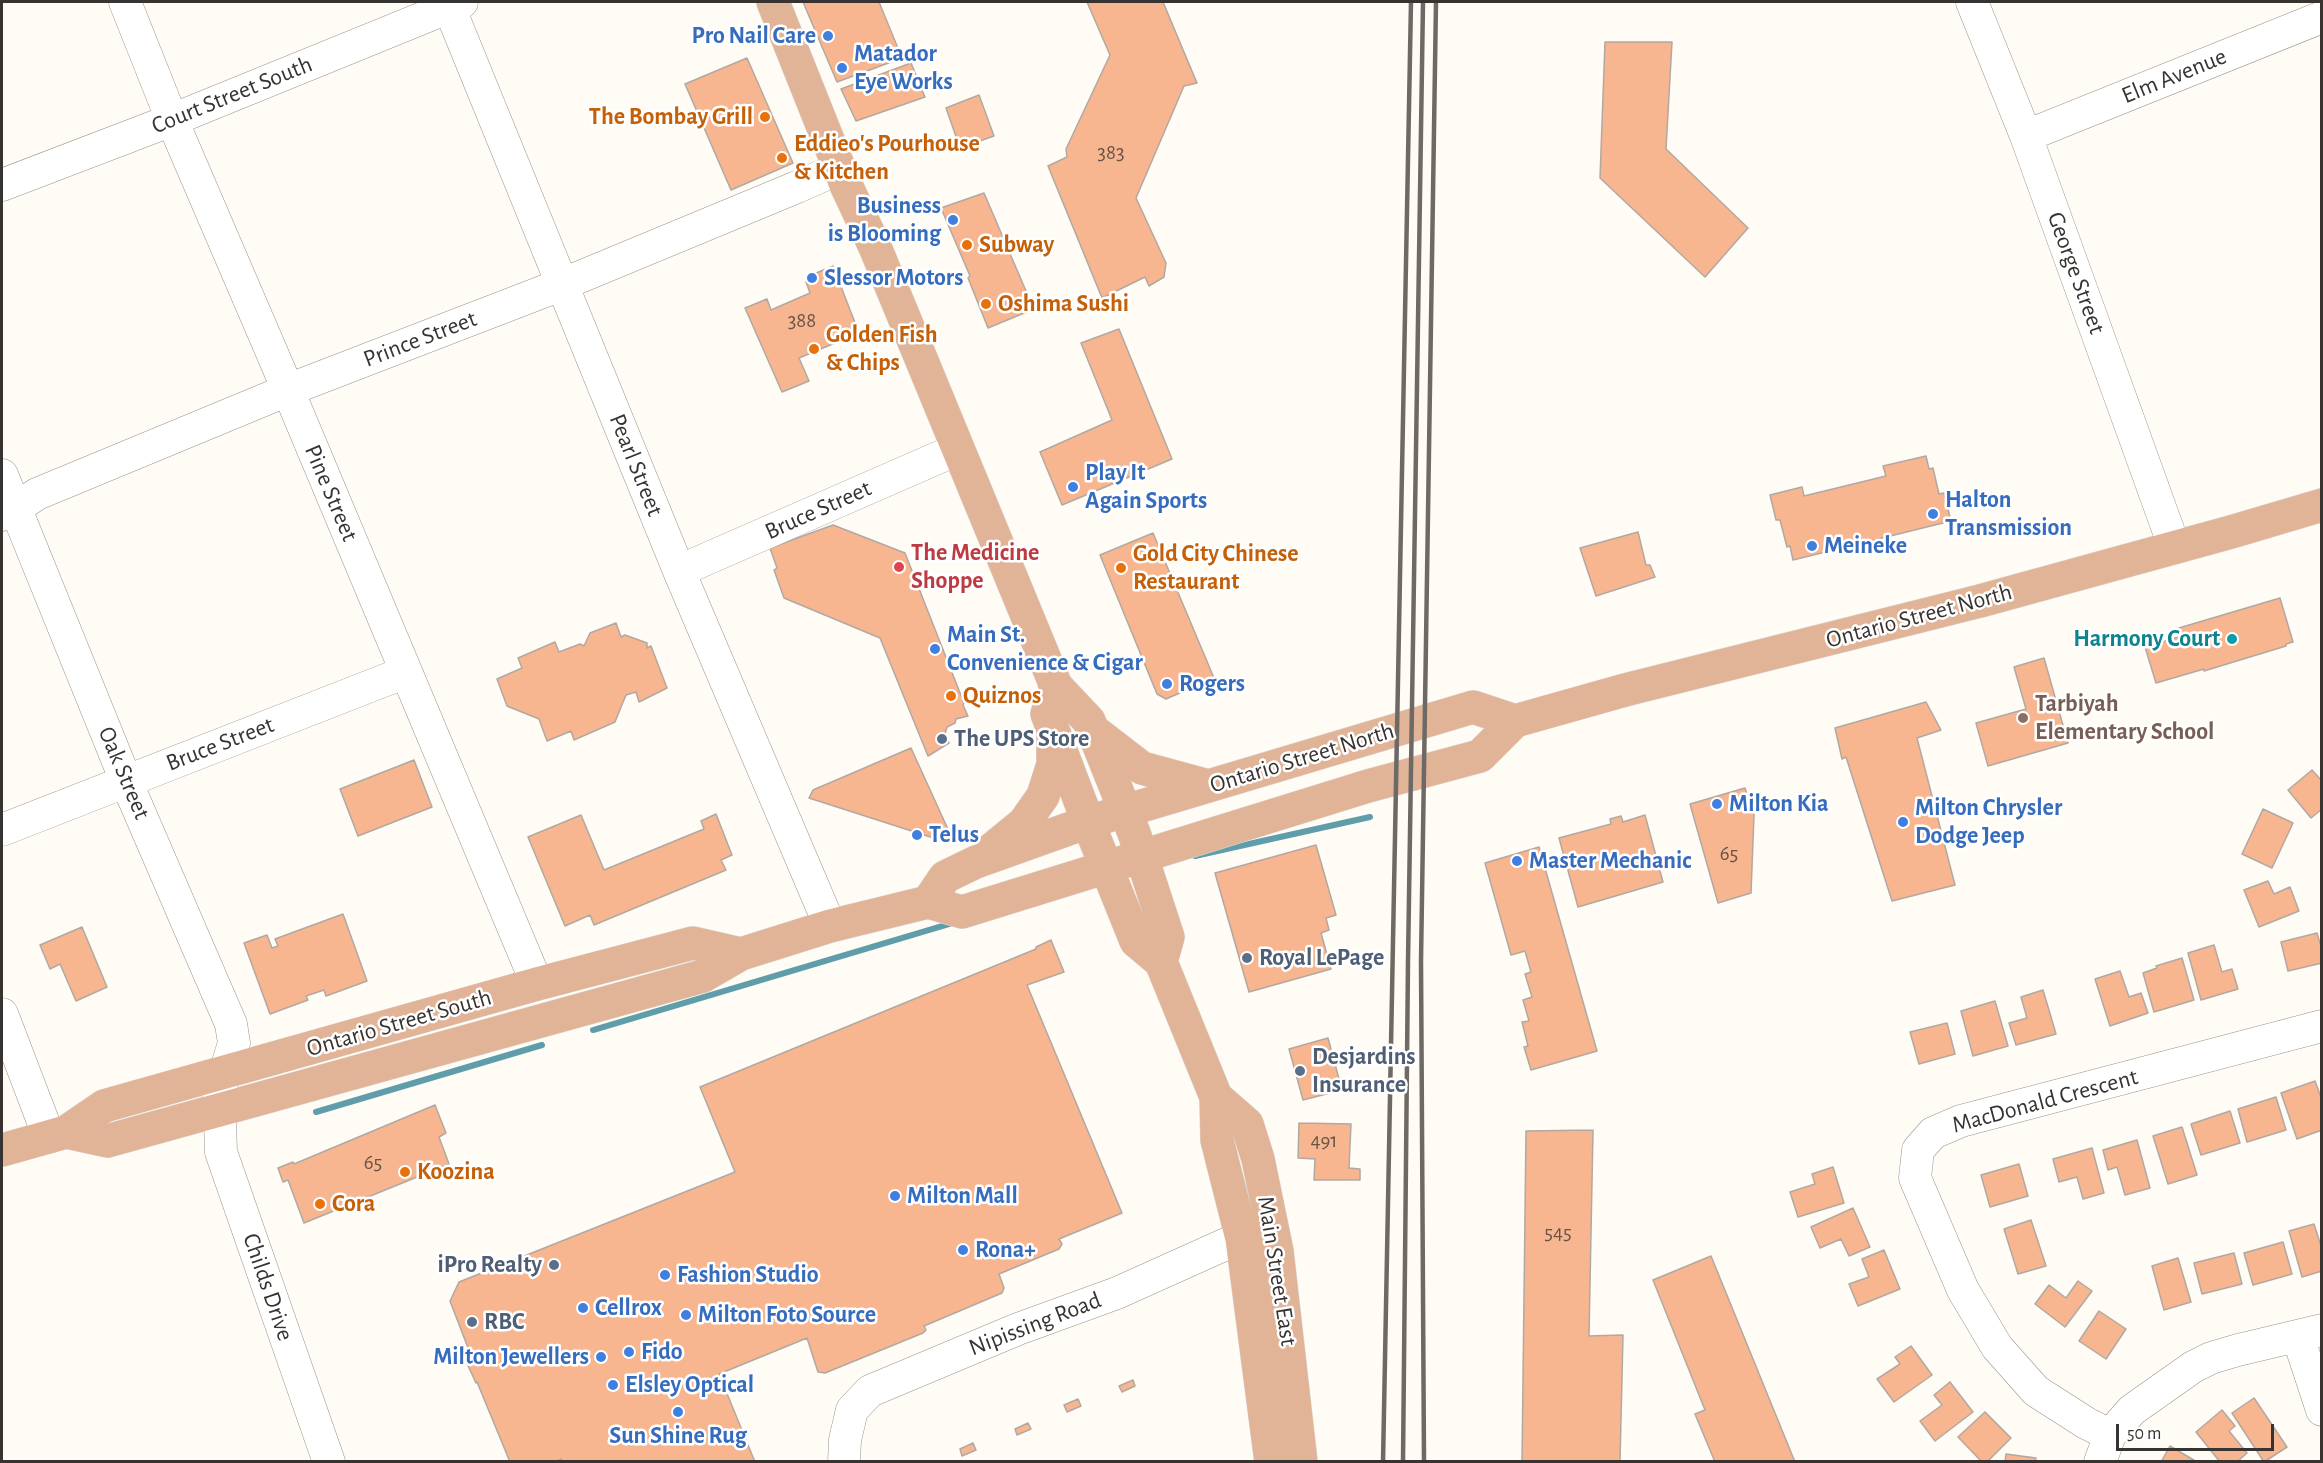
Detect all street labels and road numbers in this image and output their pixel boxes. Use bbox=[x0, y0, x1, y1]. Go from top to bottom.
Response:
street label: Elm Avenue bbox=[2117, 42, 2231, 110]
street label: Court Street South bbox=[148, 50, 316, 140]
street label: George Street bbox=[2041, 208, 2111, 338]
street label: Prince Street bbox=[359, 304, 481, 374]
street label: Pearl Street bbox=[603, 410, 669, 520]
street label: Pine Street bbox=[298, 440, 364, 546]
street label: Bruce Street bbox=[760, 474, 876, 546]
street label: Ontario Street North bbox=[1823, 577, 2015, 655]
street label: Bruce Street bbox=[162, 710, 278, 778]
street label: Ontario Street North bbox=[1206, 716, 1398, 800]
street label: Oak Street bbox=[92, 722, 156, 824]
street label: Ontario Street South bbox=[303, 983, 495, 1063]
street label: MacDonald Crescent bbox=[1949, 1062, 2141, 1140]
street label: Main Street East bbox=[1251, 1194, 1303, 1348]
street label: Childs Drive bbox=[236, 1229, 300, 1345]
street label: Nipissing Road bbox=[965, 1286, 1105, 1362]

